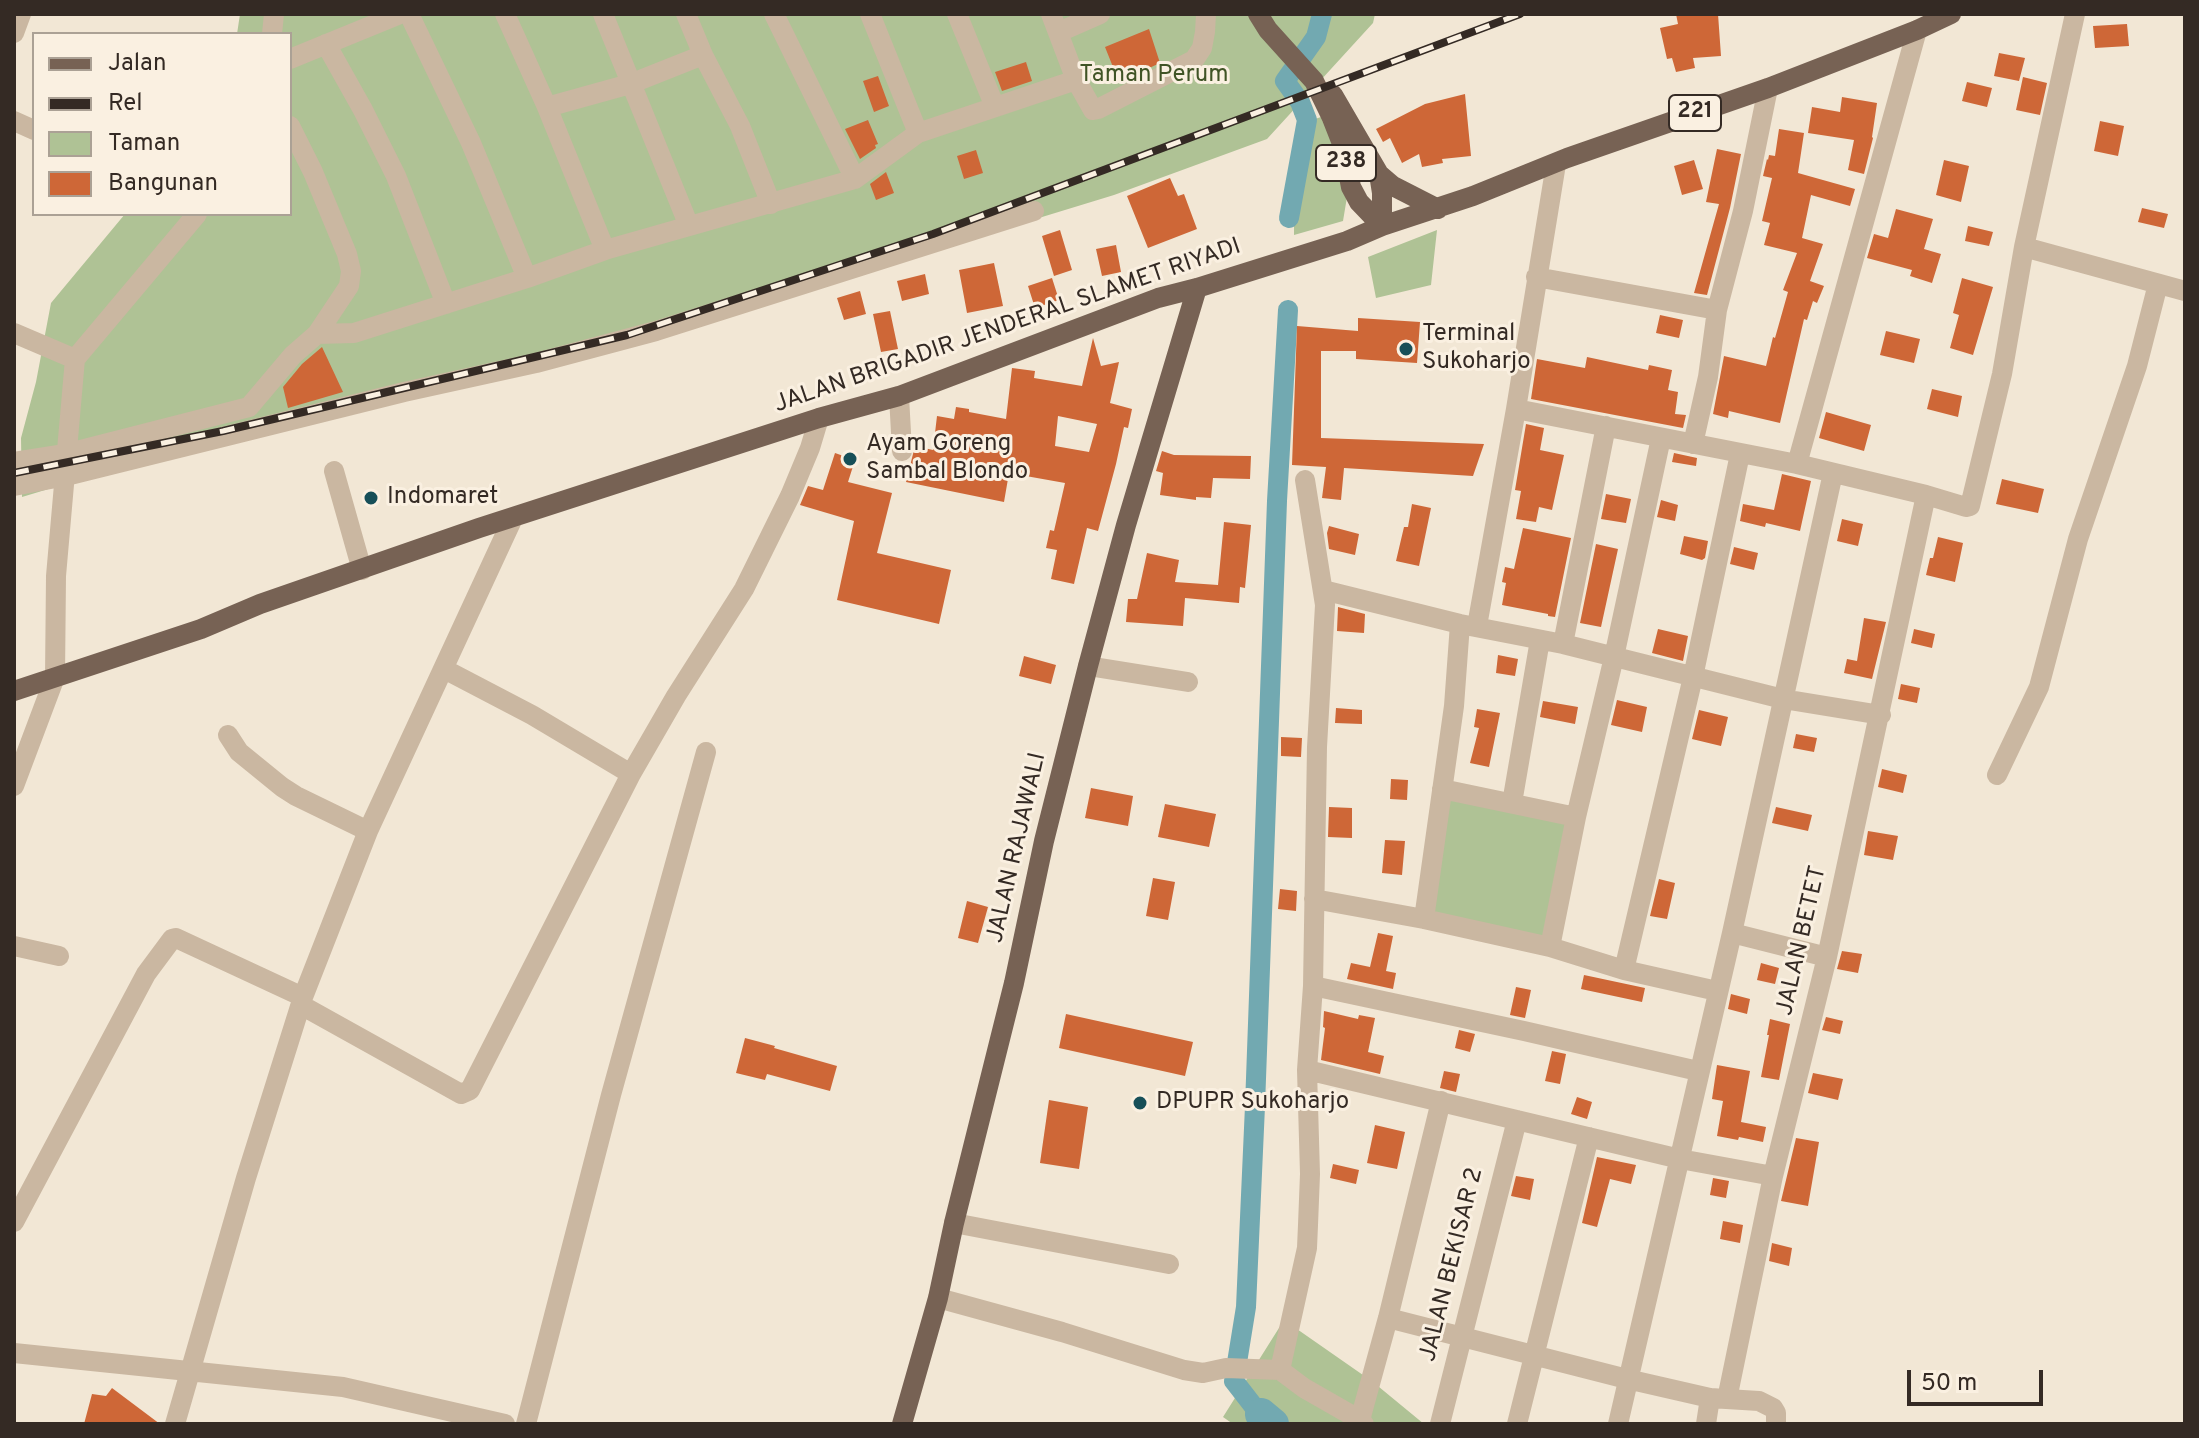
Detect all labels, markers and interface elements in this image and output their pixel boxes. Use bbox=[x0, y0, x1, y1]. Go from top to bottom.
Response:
legend bbox=[32, 32, 292, 216]
text: Jalan bbox=[108, 49, 166, 79]
park label: Taman Perum bbox=[1079, 62, 1229, 90]
text: Rel bbox=[108, 89, 143, 119]
road number: 221 bbox=[1669, 95, 1721, 131]
text: Taman bbox=[108, 129, 180, 159]
road number: 238 bbox=[1316, 145, 1376, 181]
text: Bangunan bbox=[108, 169, 218, 199]
street label: JALAN BRIGADIR JENDERAL SLAMET RIYADI bbox=[771, 233, 1245, 421]
place label: Terminal Sukoharjo bbox=[1422, 321, 1531, 377]
marker: Terminal Sukoharjo bbox=[1397, 340, 1415, 358]
place label: Ayam Goreng Sambal Blondo bbox=[866, 431, 1028, 487]
marker: Ayam Goreng Sambal Blondo bbox=[841, 450, 859, 468]
place label: Indomaret bbox=[387, 484, 498, 512]
marker: Indomaret bbox=[362, 489, 380, 507]
street label: JALAN RAJAWALI bbox=[982, 750, 1054, 946]
street label: JALAN BETET bbox=[1772, 863, 1834, 1019]
place label: DPUPR Sukoharjo bbox=[1156, 1089, 1349, 1117]
marker: DPUPR Sukoharjo bbox=[1131, 1094, 1149, 1112]
street label: JALAN BEKISAR 2 bbox=[1415, 1165, 1491, 1365]
scale bar bbox=[1911, 1354, 2047, 1404]
text: 50 m bbox=[1921, 1369, 1977, 1399]

